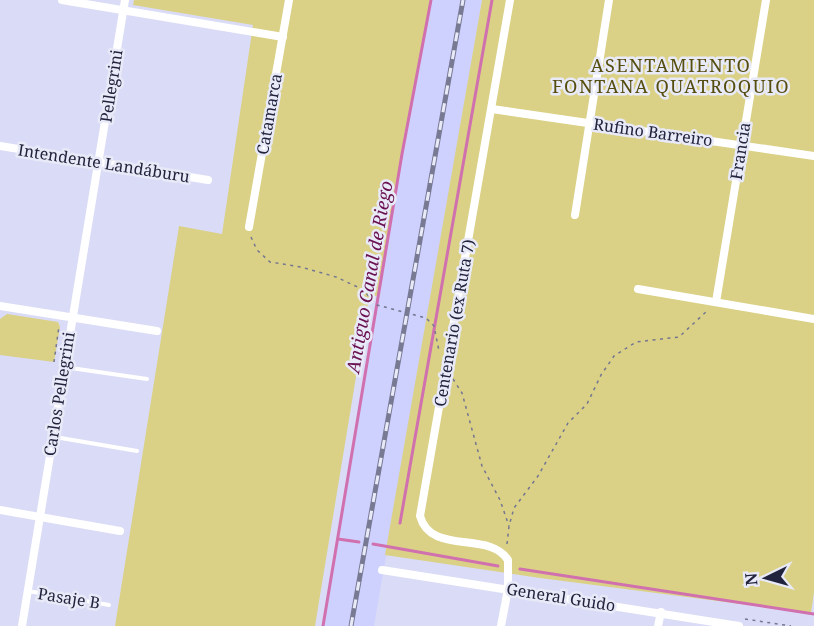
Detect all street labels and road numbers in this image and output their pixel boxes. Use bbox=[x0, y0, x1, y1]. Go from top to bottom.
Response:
street label: Pellegrini bbox=[94, 48, 128, 124]
street label: Catamarca bbox=[251, 72, 287, 156]
street label: Rufino Barreiro bbox=[592, 113, 714, 151]
street label: Francia bbox=[725, 121, 755, 181]
street label: Intendente Landáburu bbox=[17, 139, 191, 187]
street label: Centenario (ex Ruta 7) bbox=[428, 238, 480, 408]
street label: Carlos Pellegrini bbox=[38, 330, 80, 458]
street label: General Guido bbox=[505, 578, 617, 616]
street label: Pasaje B bbox=[36, 582, 102, 614]

